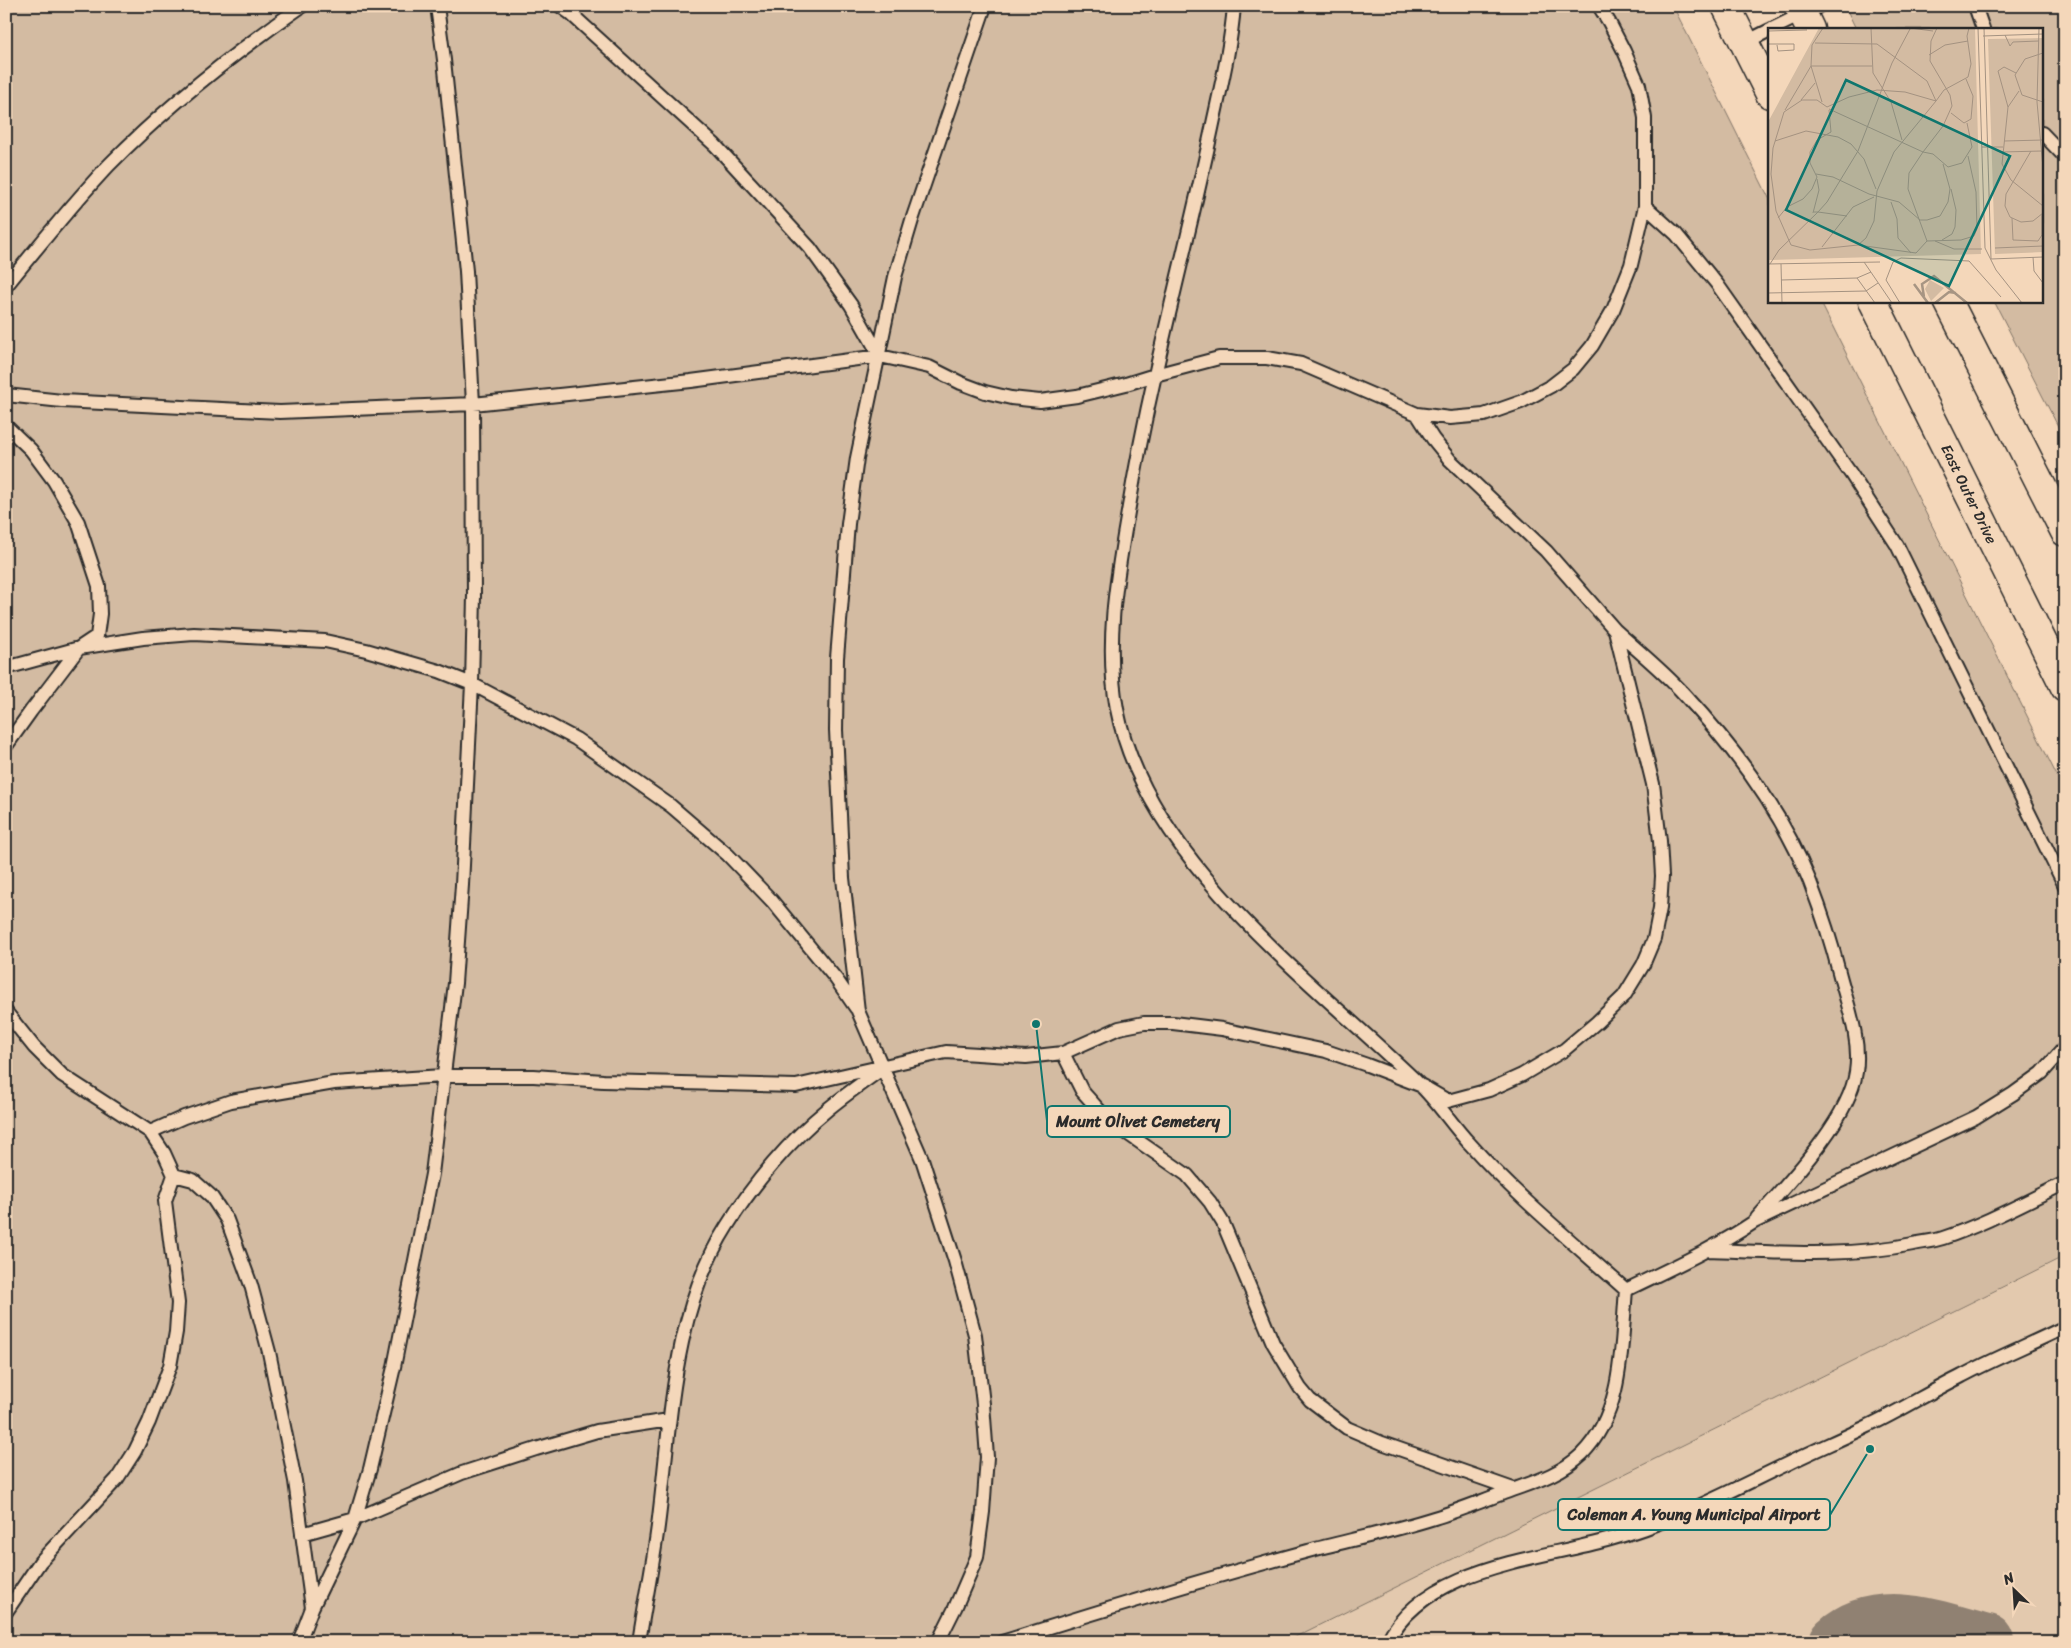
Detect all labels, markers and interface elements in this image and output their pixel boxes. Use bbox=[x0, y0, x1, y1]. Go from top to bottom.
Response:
inset map bbox=[1768, 28, 2044, 302]
street label: East Outer Drive bbox=[1934, 440, 2005, 549]
callout: Mount Olivet Cemetery bbox=[1047, 1106, 1230, 1137]
text: Mount Olivet Cemetery bbox=[1055, 1107, 1221, 1136]
callout: Coleman A. Young Municipal Airport bbox=[1558, 1499, 1830, 1530]
text: Coleman A. Young Municipal Airport bbox=[1567, 1500, 1820, 1529]
text: N bbox=[1998, 1565, 2019, 1592]
north arrow bbox=[1988, 1566, 2038, 1616]

